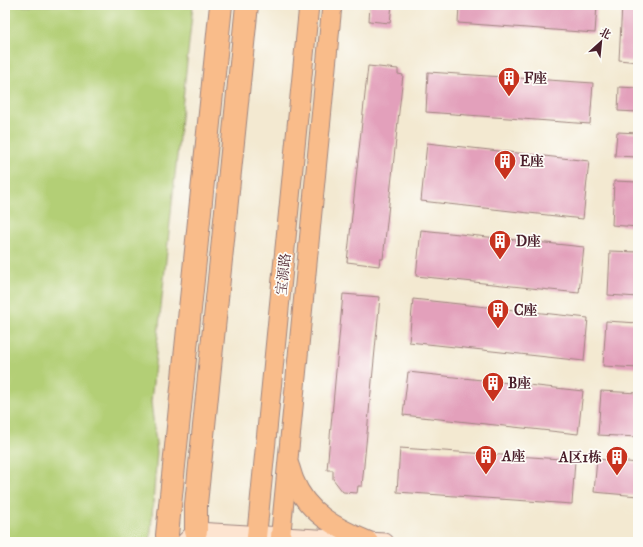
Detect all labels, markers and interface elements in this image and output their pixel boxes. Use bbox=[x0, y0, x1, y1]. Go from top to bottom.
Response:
north arrow bbox=[581, 22, 621, 62]
text: 北 bbox=[597, 25, 613, 42]
building icon: F座 bbox=[496, 65, 522, 98]
place label: F座 bbox=[524, 70, 547, 87]
building icon: E座 bbox=[492, 148, 518, 181]
place label: E座 bbox=[520, 153, 544, 170]
building icon: D座 bbox=[487, 228, 513, 261]
place label: D座 bbox=[516, 233, 541, 250]
street label: 宝源路 bbox=[273, 252, 294, 296]
building icon: C座 bbox=[485, 297, 511, 330]
place label: C座 bbox=[514, 302, 538, 319]
building icon: B座 bbox=[480, 370, 506, 403]
place label: B座 bbox=[508, 375, 531, 392]
building icon: A座 bbox=[473, 443, 499, 476]
building icon: A区1栋 bbox=[604, 444, 630, 477]
place label: A座 bbox=[501, 448, 525, 465]
place label: A区1栋 bbox=[558, 449, 602, 466]

